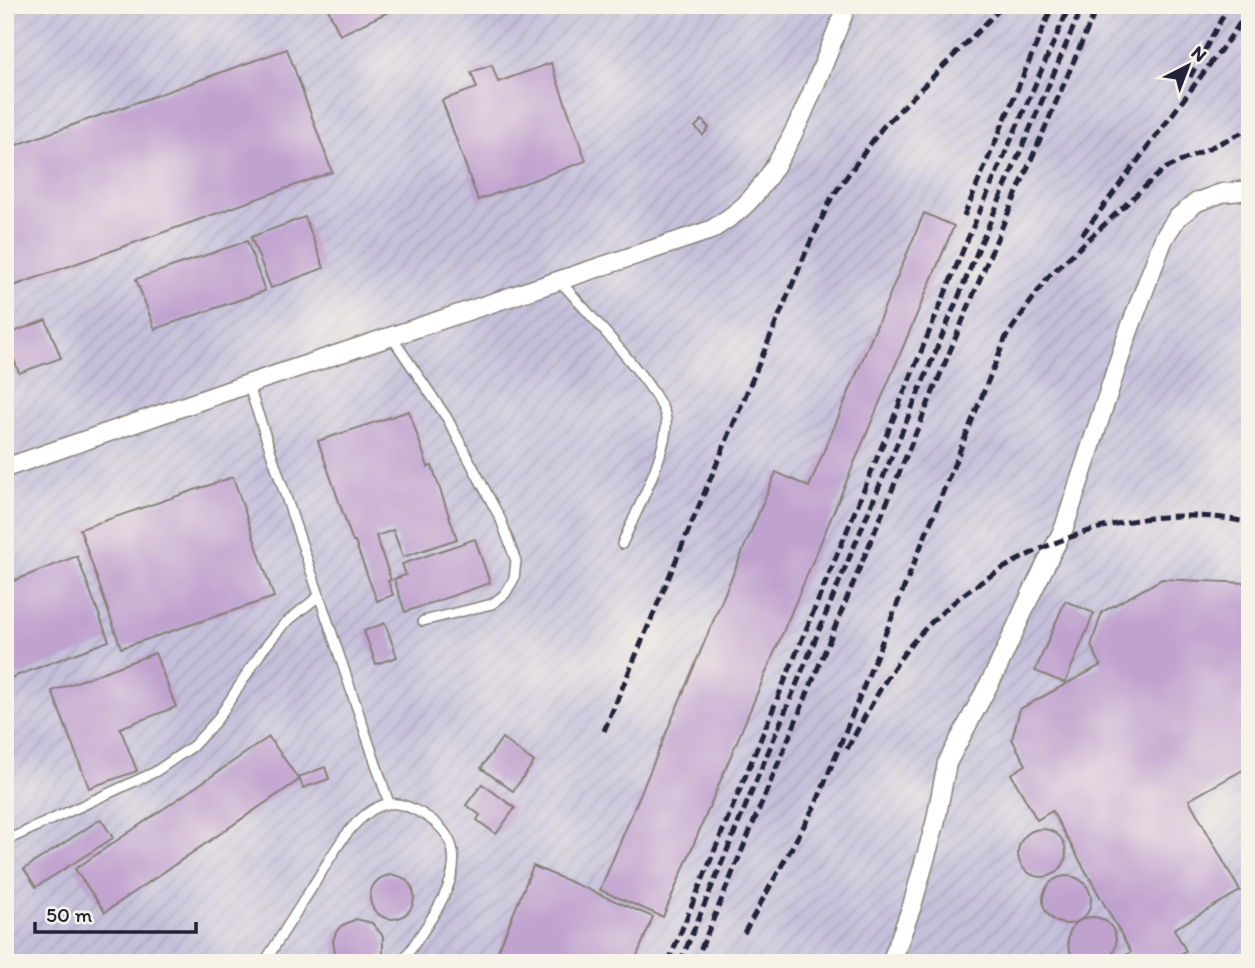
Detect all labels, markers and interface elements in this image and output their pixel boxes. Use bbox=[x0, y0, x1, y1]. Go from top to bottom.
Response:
north arrow bbox=[1154, 32, 1224, 102]
text: N bbox=[1187, 41, 1212, 67]
scale bar bbox=[35, 891, 196, 935]
text: 50 m bbox=[46, 902, 93, 927]

